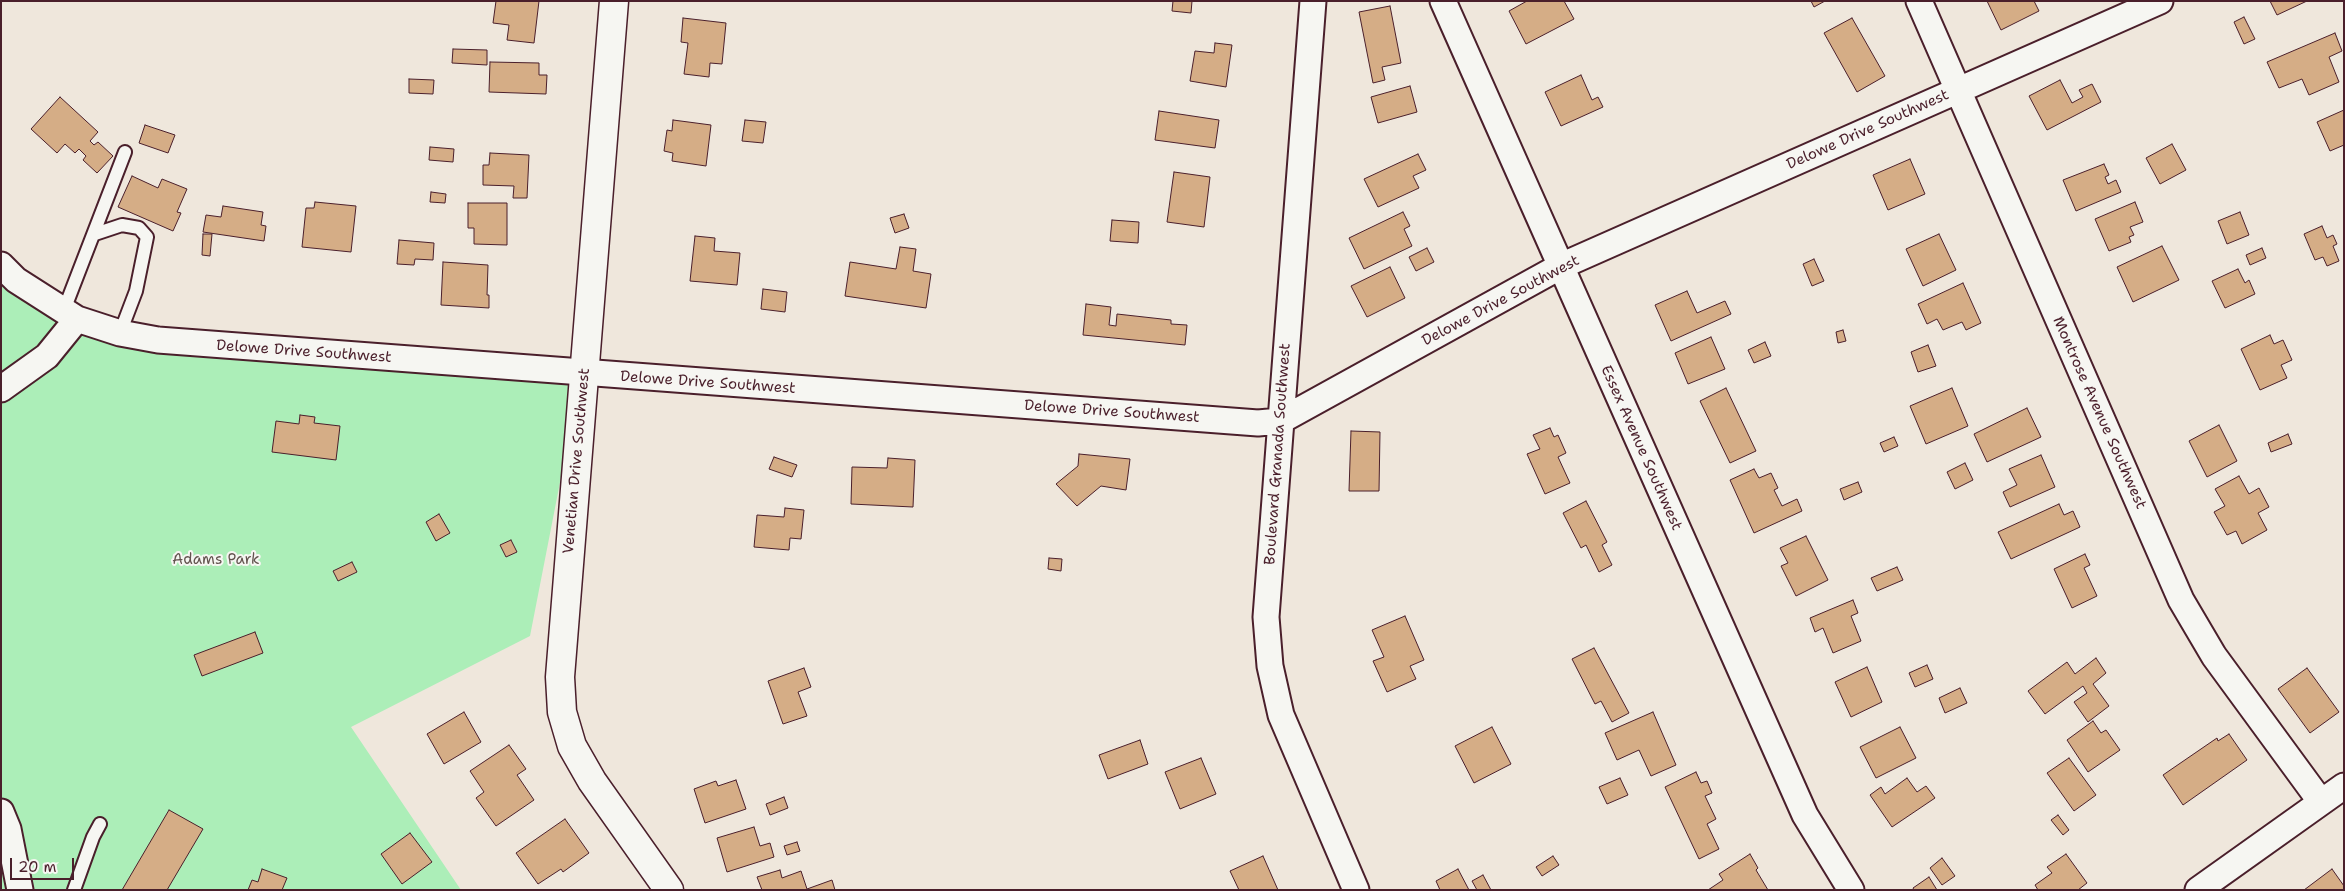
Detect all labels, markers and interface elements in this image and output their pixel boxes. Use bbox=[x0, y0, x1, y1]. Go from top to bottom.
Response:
street label: Delowe Drive Southwest bbox=[1784, 86, 1952, 174]
street label: Delowe Drive Southwest bbox=[1419, 252, 1583, 350]
street label: Montrose Avenue Southwest bbox=[2048, 314, 2150, 512]
street label: Delowe Drive Southwest bbox=[216, 337, 392, 367]
street label: Boulevard Granada Southwest bbox=[1261, 343, 1295, 565]
street label: Essex Avenue Southwest bbox=[1596, 363, 1686, 533]
street label: Venetian Drive Southwest bbox=[560, 367, 594, 555]
street label: Delowe Drive Southwest bbox=[620, 368, 796, 398]
street label: Delowe Drive Southwest bbox=[1024, 397, 1200, 427]
park label: Adams Park bbox=[172, 551, 260, 569]
scale bar bbox=[12, 848, 76, 880]
text: 20 m bbox=[18, 857, 57, 877]

